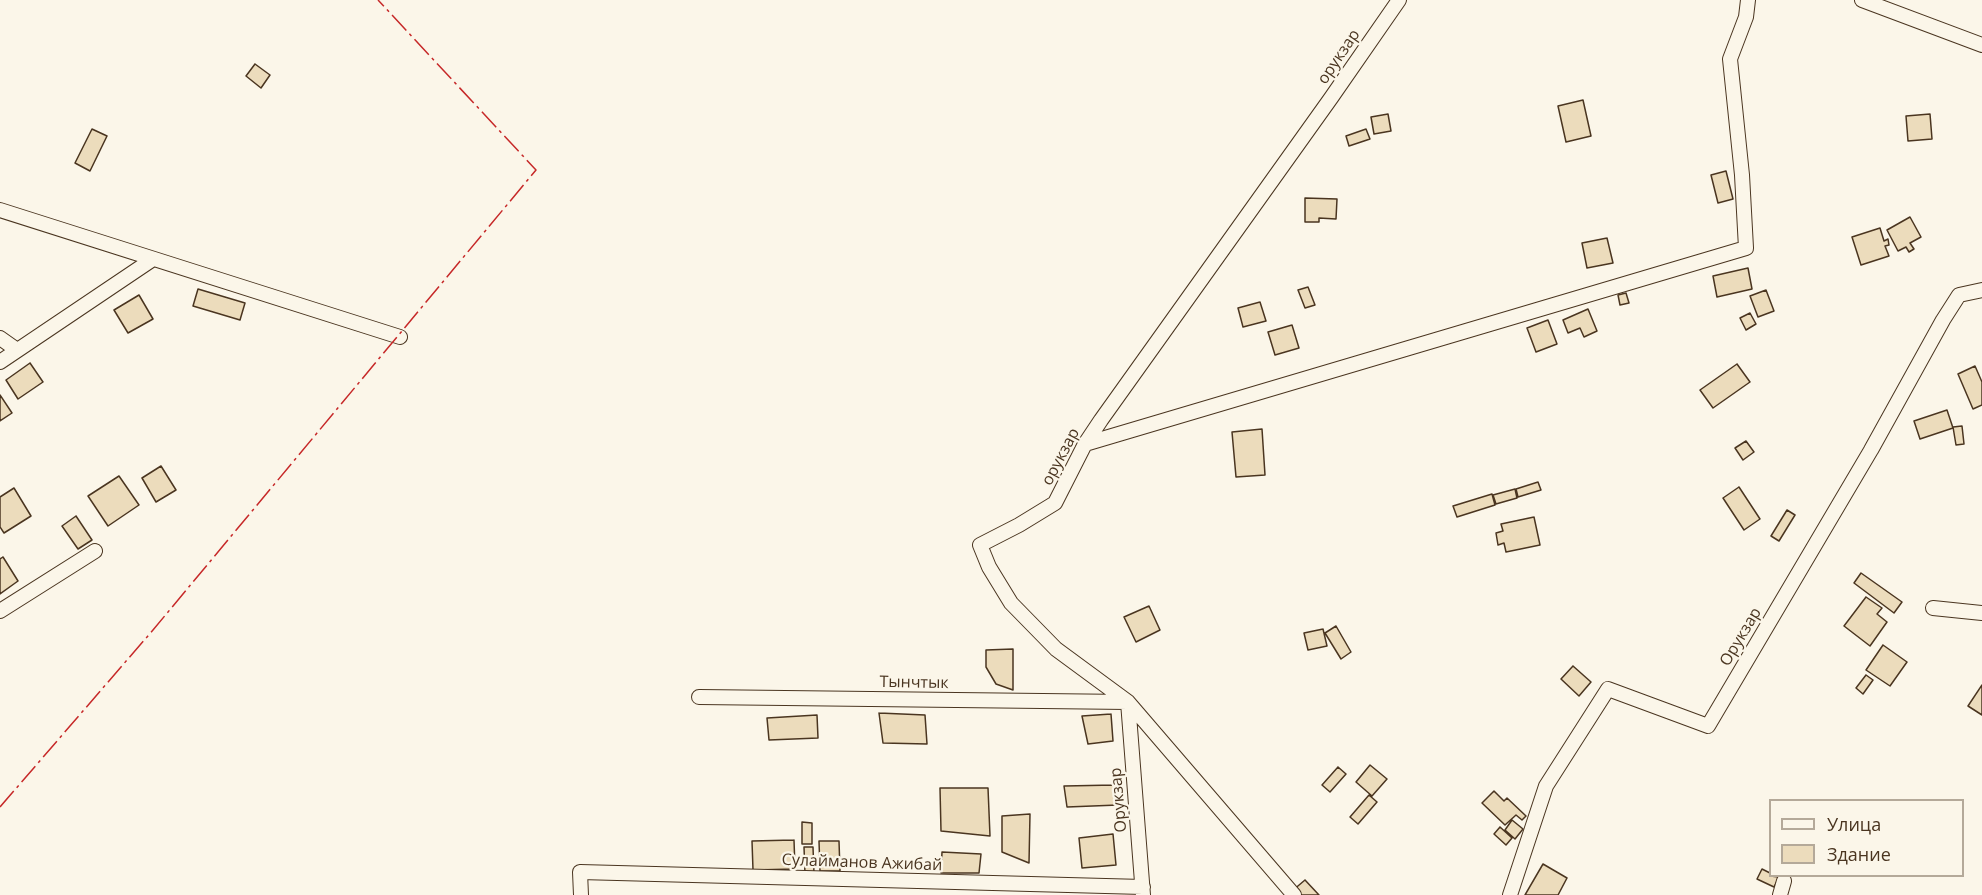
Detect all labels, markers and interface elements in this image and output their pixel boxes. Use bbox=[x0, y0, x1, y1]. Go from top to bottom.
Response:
street label: орукзар bbox=[1314, 26, 1364, 88]
street label: орукзар bbox=[1038, 425, 1084, 489]
street label: Орукзар bbox=[1716, 604, 1766, 670]
street label: Тынчтык bbox=[879, 673, 949, 693]
street label: Орукзар bbox=[1107, 767, 1131, 833]
legend bbox=[1769, 799, 1964, 877]
text: Улица bbox=[1827, 812, 1881, 836]
text: Здание bbox=[1827, 842, 1891, 866]
street label: Сулайманов Ажибай bbox=[781, 851, 943, 875]

